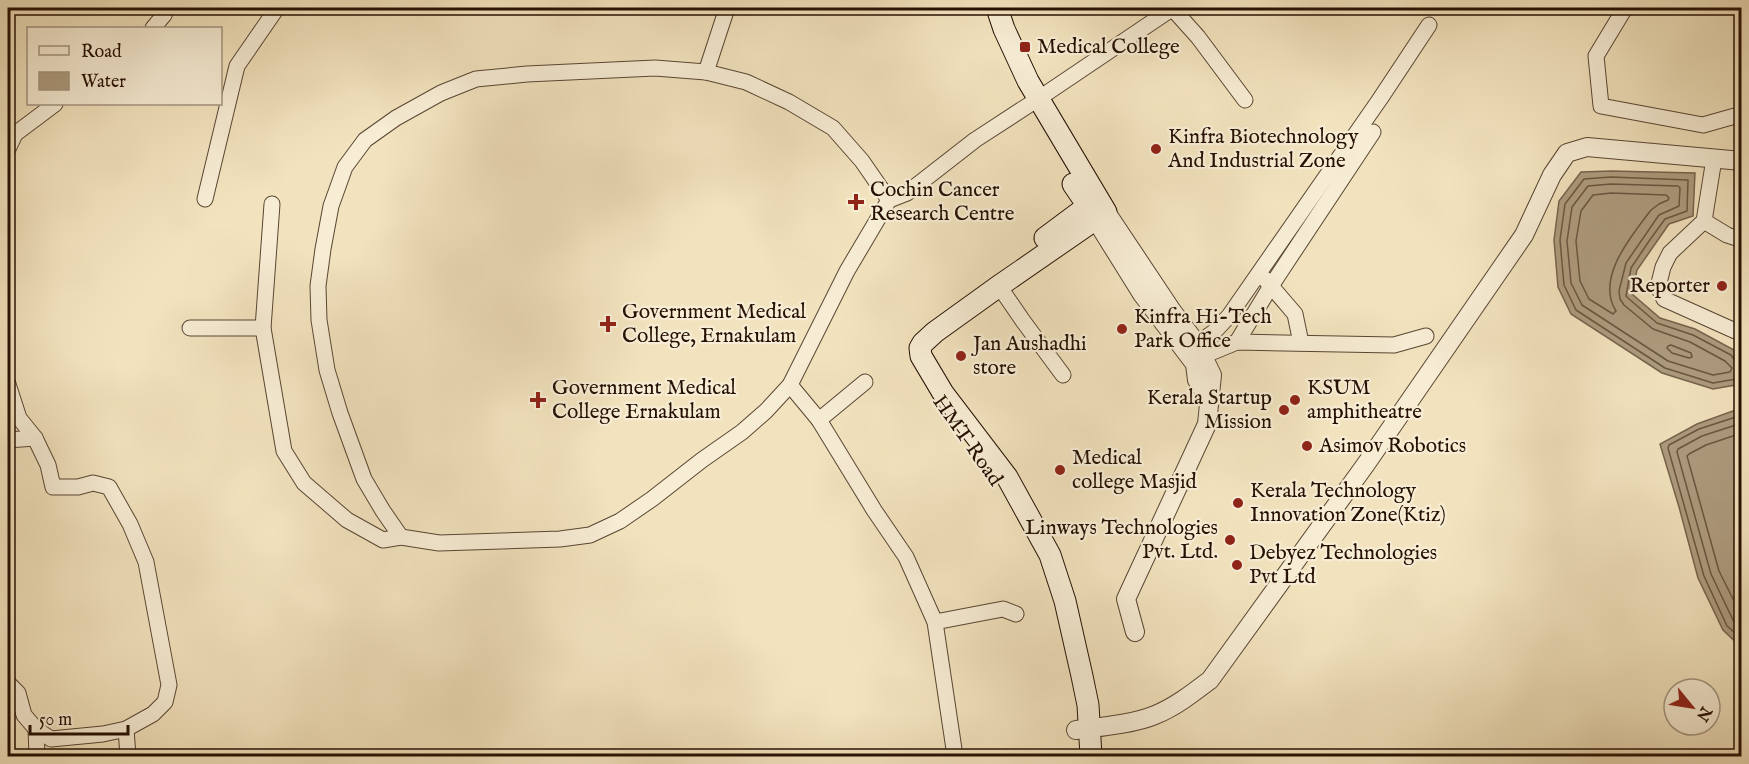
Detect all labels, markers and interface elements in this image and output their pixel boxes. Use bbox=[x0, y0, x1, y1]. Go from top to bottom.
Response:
legend bbox=[27, 27, 222, 105]
place label: Medical College bbox=[1037, 34, 1180, 61]
marker: Medical College bbox=[1018, 40, 1032, 54]
text: Road bbox=[81, 41, 122, 64]
text: Water bbox=[81, 71, 126, 94]
place label: Kinfra Biotechnology And Industrial Zone bbox=[1167, 124, 1359, 175]
marker: Kinfra Biotechnology And Industrial Zone bbox=[1149, 142, 1163, 156]
place label: Cochin Cancer Research Centre bbox=[870, 177, 1015, 228]
marker: Cochin Cancer Research Centre bbox=[847, 193, 865, 211]
place label: Reporter bbox=[1630, 273, 1710, 300]
marker: Reporter bbox=[1715, 279, 1729, 293]
place label: Government Medical College, Ernakulam bbox=[622, 299, 806, 350]
place label: Kinfra Hi-Tech Park Office bbox=[1134, 304, 1272, 355]
marker: Government Medical College, Ernakulam bbox=[599, 315, 617, 333]
marker: Kinfra Hi-Tech Park Office bbox=[1115, 322, 1129, 336]
place label: Jan Aushadhi store bbox=[971, 331, 1087, 382]
marker: Jan Aushadhi store bbox=[954, 349, 968, 363]
place label: Government Medical College Ernakulam bbox=[552, 375, 736, 426]
place label: KSUM amphitheatre bbox=[1307, 375, 1422, 426]
place label: Kerala Startup Mission bbox=[1147, 385, 1272, 436]
street label: HMT Road bbox=[926, 390, 1009, 492]
marker: Government Medical College Ernakulam bbox=[529, 391, 547, 409]
marker: KSUM amphitheatre bbox=[1288, 393, 1302, 407]
marker: Kerala Startup Mission bbox=[1277, 403, 1291, 417]
place label: Asimov Robotics bbox=[1318, 433, 1466, 460]
marker: Asimov Robotics bbox=[1300, 439, 1314, 453]
place label: Medical college Masjid bbox=[1072, 445, 1198, 496]
marker: Medical college Masjid bbox=[1053, 463, 1067, 477]
place label: Kerala Technology Innovation Zone(Ktiz) bbox=[1250, 478, 1446, 529]
marker: Kerala Technology Innovation Zone(Ktiz) bbox=[1231, 496, 1245, 510]
place label: Linways Technologies Pvt. Ltd. bbox=[1025, 515, 1218, 566]
marker: Linways Technologies Pvt. Ltd. bbox=[1223, 533, 1237, 547]
place label: Debyez Technologies Pvt Ltd bbox=[1249, 540, 1437, 591]
marker: Debyez Technologies Pvt Ltd bbox=[1230, 558, 1244, 572]
north arrow bbox=[1662, 677, 1722, 737]
scale bar bbox=[30, 698, 128, 736]
text: N bbox=[1691, 702, 1716, 725]
text: 50 m bbox=[39, 709, 72, 732]

